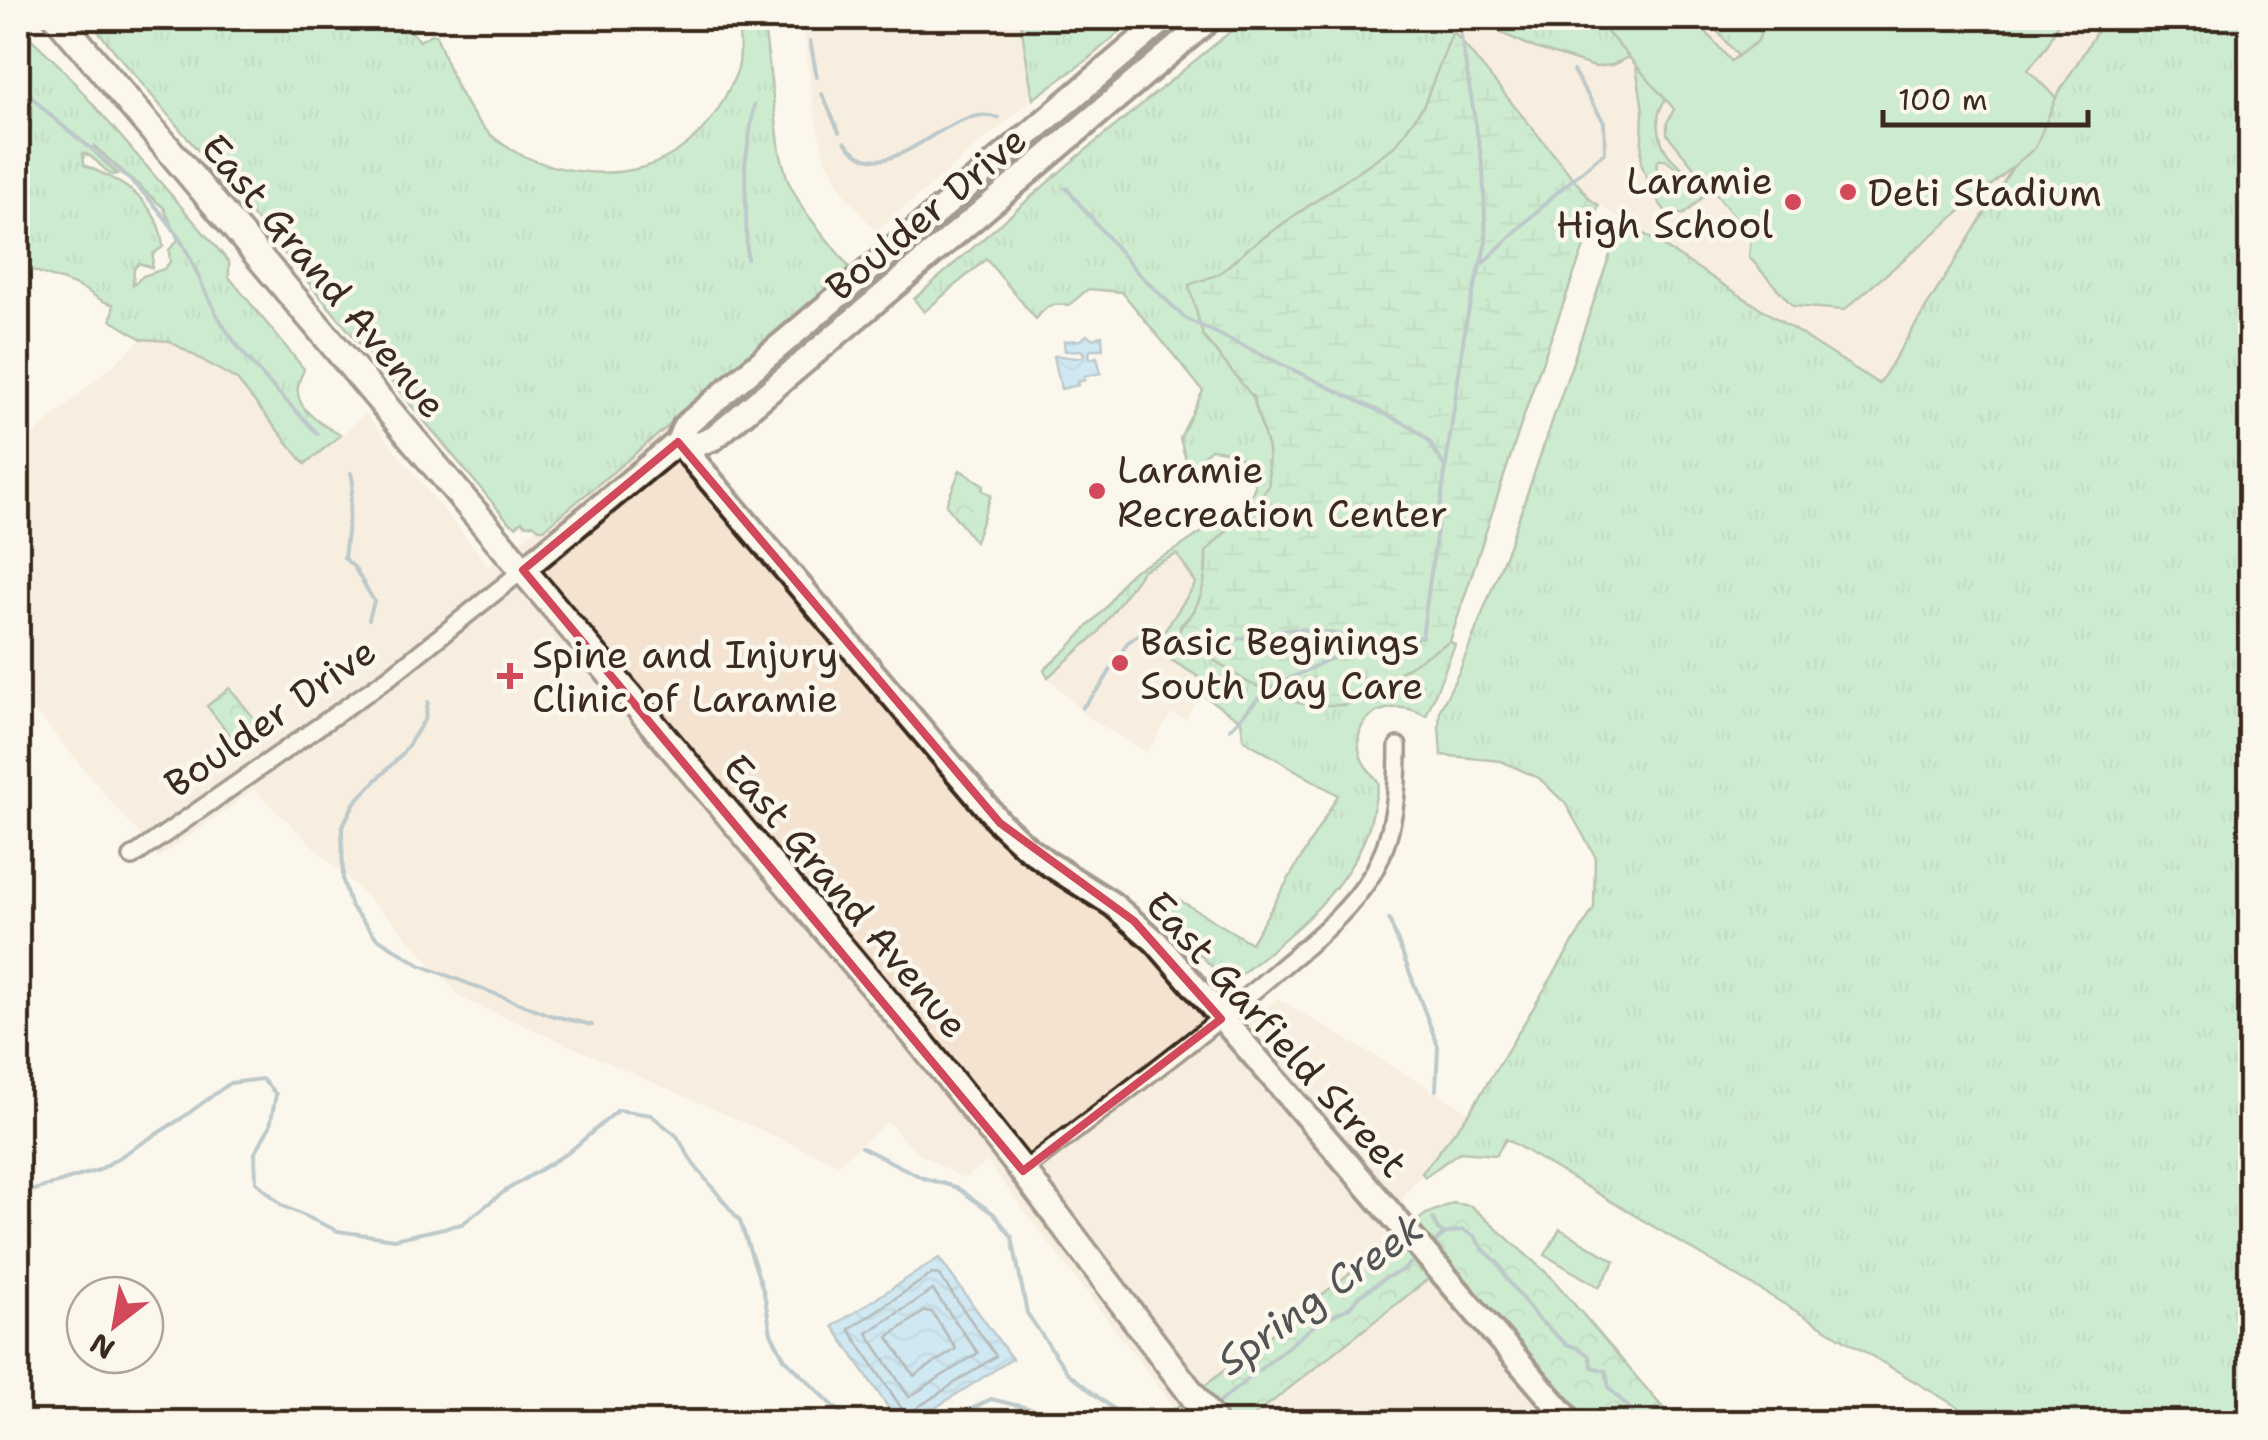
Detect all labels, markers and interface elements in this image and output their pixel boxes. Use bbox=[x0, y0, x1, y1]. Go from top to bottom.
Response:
scale bar bbox=[1883, 65, 2088, 127]
text: 100 m bbox=[1898, 79, 1988, 120]
street label: Boulder Drive bbox=[815, 114, 1037, 312]
street label: East Grand Avenue bbox=[190, 123, 458, 429]
place label: Laramie High School bbox=[1556, 155, 1774, 250]
place label: Deti Stadium bbox=[1868, 167, 2102, 218]
marker: Deti Stadium bbox=[1837, 181, 1859, 203]
marker: Laramie High School bbox=[1782, 191, 1804, 213]
place label: Laramie Recreation Center bbox=[1117, 444, 1448, 539]
marker: Laramie Recreation Center bbox=[1086, 480, 1108, 502]
place label: Basic Beginings South Day Care bbox=[1140, 616, 1424, 711]
street label: Boulder Drive bbox=[154, 625, 386, 809]
place label: Spine and Injury Clinic of Laramie bbox=[532, 629, 839, 724]
marker: Basic Beginings South Day Care bbox=[1109, 652, 1131, 674]
marker: Spine and Injury Clinic of Laramie bbox=[497, 663, 523, 689]
street label: East Grand Avenue bbox=[712, 743, 980, 1049]
street label: East Garfield Street bbox=[1135, 880, 1419, 1188]
water label: Spring Creek bbox=[1206, 1201, 1434, 1387]
north arrow bbox=[65, 1275, 165, 1375]
text: N bbox=[83, 1324, 121, 1368]

